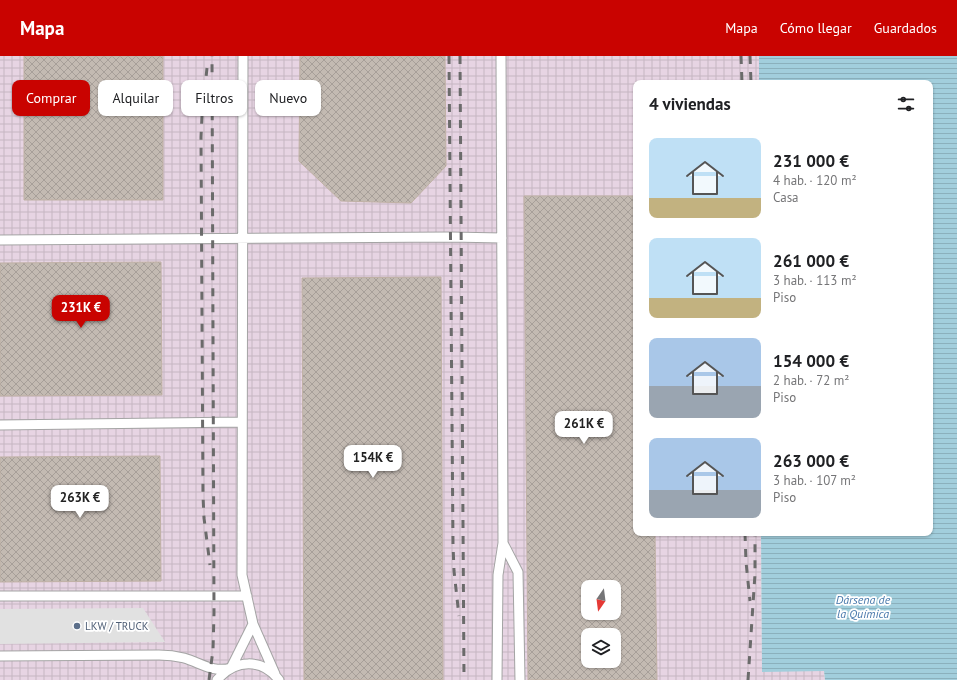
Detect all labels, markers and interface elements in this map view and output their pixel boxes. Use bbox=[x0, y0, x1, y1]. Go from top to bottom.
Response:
text: Mapa bbox=[20, 16, 64, 40]
text: Mapa bbox=[725, 19, 758, 37]
text: Cómo llegar bbox=[780, 19, 852, 37]
text: Guardados bbox=[874, 19, 937, 37]
chip: Comprar bbox=[12, 80, 90, 116]
chip: Alquilar bbox=[98, 80, 173, 116]
chip: Filtros bbox=[181, 80, 247, 116]
chip: Nuevo bbox=[255, 80, 321, 116]
text: 4 viviendas bbox=[649, 93, 731, 115]
icon: filters bbox=[895, 93, 917, 115]
text: 231 000 € bbox=[773, 150, 849, 172]
icon: home bbox=[681, 154, 729, 202]
text: 4 hab. · 120 m² bbox=[773, 172, 857, 189]
text: Casa bbox=[773, 189, 799, 206]
text: 261 000 € bbox=[773, 250, 849, 272]
icon: home bbox=[681, 254, 729, 302]
text: 3 hab. · 113 m² bbox=[773, 272, 857, 289]
text: Piso bbox=[773, 289, 796, 306]
pin: 231K € bbox=[48, 295, 114, 329]
text: 231K € bbox=[61, 299, 101, 316]
text: 154 000 € bbox=[773, 350, 849, 372]
icon: home bbox=[681, 354, 729, 402]
text: 2 hab. · 72 m² bbox=[773, 372, 849, 389]
text: Piso bbox=[773, 389, 796, 406]
pin: 261K € bbox=[551, 411, 617, 445]
text: 261K € bbox=[564, 415, 604, 432]
pin: 154K € bbox=[340, 445, 406, 479]
text: 154K € bbox=[353, 449, 393, 466]
text: 263 000 € bbox=[773, 450, 849, 472]
icon: home bbox=[681, 454, 729, 502]
text: 3 hab. · 107 m² bbox=[773, 472, 856, 489]
pin: 263K € bbox=[47, 485, 113, 519]
text: 263K € bbox=[60, 489, 100, 506]
text: Piso bbox=[773, 489, 796, 506]
north arrow bbox=[581, 580, 621, 620]
map controls bbox=[581, 580, 621, 668]
water label: Dársena de la Química bbox=[836, 592, 891, 621]
place label: LKW / TRUCK bbox=[85, 619, 149, 633]
marker: LKW / TRUCK bbox=[72, 621, 82, 631]
button: layers bbox=[581, 628, 621, 668]

